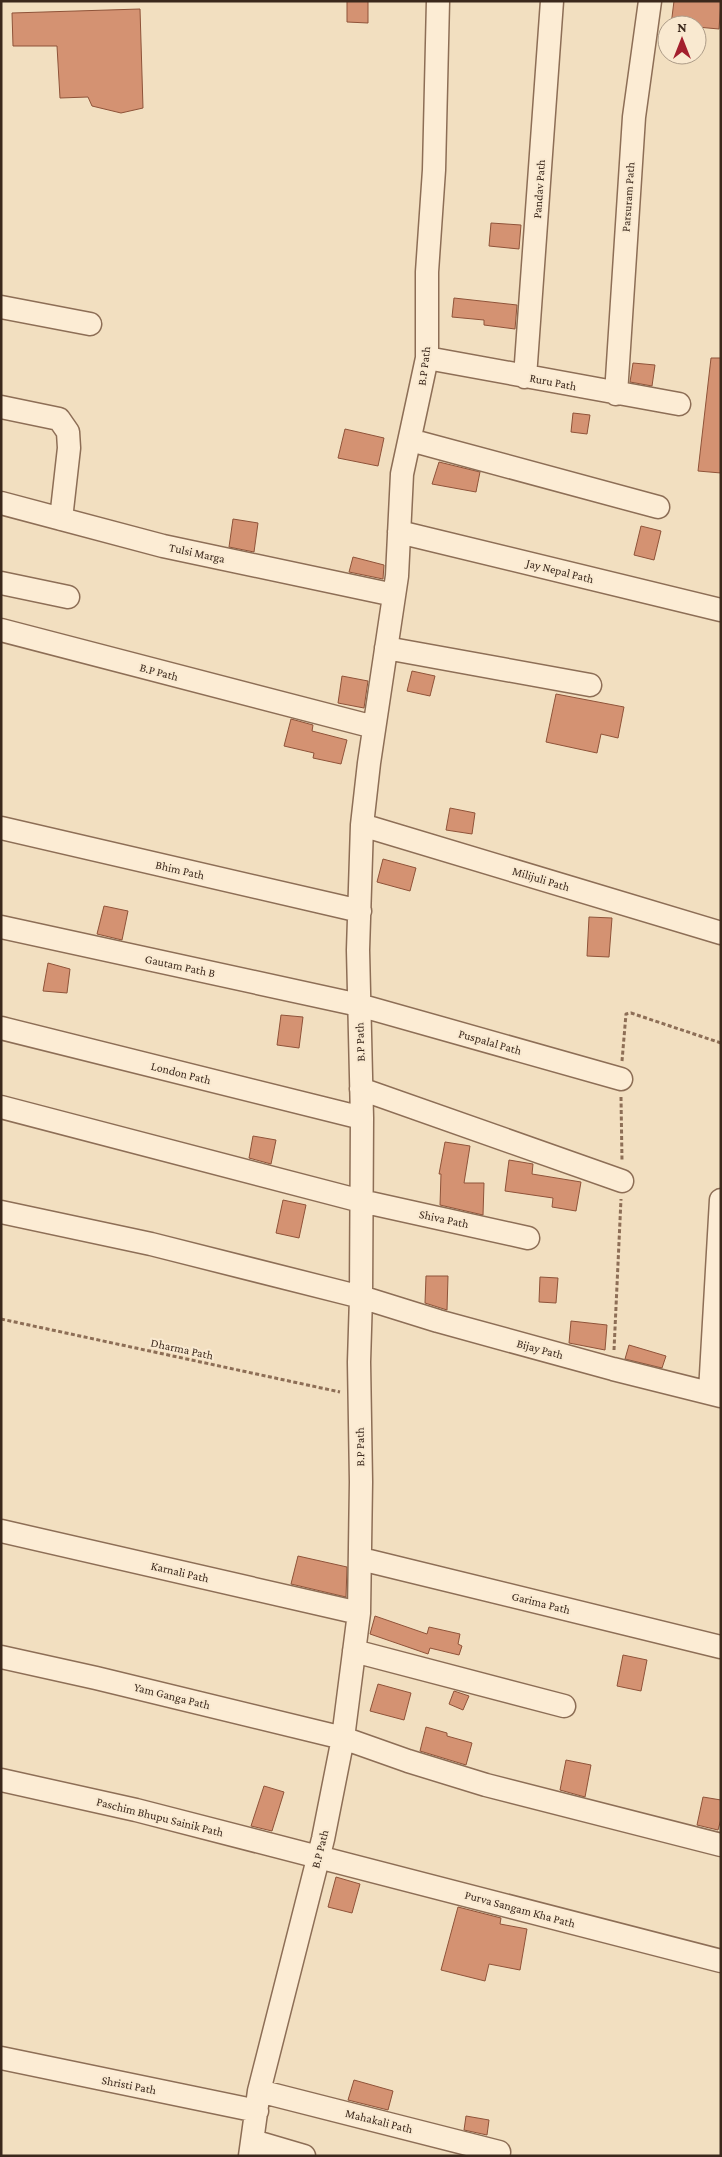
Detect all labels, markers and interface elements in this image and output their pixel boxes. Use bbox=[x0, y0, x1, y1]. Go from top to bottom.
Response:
north arrow bbox=[657, 15, 707, 65]
text: N bbox=[677, 19, 687, 35]
street label: Pandav Path bbox=[530, 158, 548, 219]
street label: Parsuram Path bbox=[619, 161, 637, 232]
street label: B.P Path bbox=[415, 345, 433, 386]
street label: Ruru Path bbox=[528, 371, 578, 394]
street label: Tulsi Marga bbox=[168, 540, 227, 566]
street label: Jay Nepal Path bbox=[524, 556, 596, 586]
street label: B.P Path bbox=[138, 660, 180, 684]
street label: Bhim Path bbox=[154, 858, 206, 883]
street label: Milijuli Path bbox=[511, 864, 572, 894]
street label: Gautam Path B bbox=[144, 952, 217, 980]
street label: B.P Path bbox=[352, 1022, 368, 1062]
street label: Puspalal Path bbox=[457, 1026, 524, 1058]
street label: London Path bbox=[150, 1059, 213, 1087]
street label: Shiva Path bbox=[418, 1207, 471, 1231]
street label: Dharma Path bbox=[149, 1336, 215, 1363]
street label: Bijay Path bbox=[515, 1336, 565, 1362]
street label: B.P Path bbox=[353, 1427, 367, 1467]
street label: Karnali Path bbox=[150, 1559, 211, 1586]
street label: Garima Path bbox=[510, 1589, 572, 1617]
street label: Yam Ganga Path bbox=[132, 1680, 212, 1712]
street label: Paschim Bhupu Sainik Path bbox=[95, 1794, 226, 1840]
street label: B.P Path bbox=[308, 1828, 332, 1870]
street label: Purva Sangam Kha Path bbox=[463, 1888, 577, 1931]
street label: Shristi Path bbox=[100, 2073, 158, 2097]
street label: Mahakali Path bbox=[344, 2106, 415, 2136]

